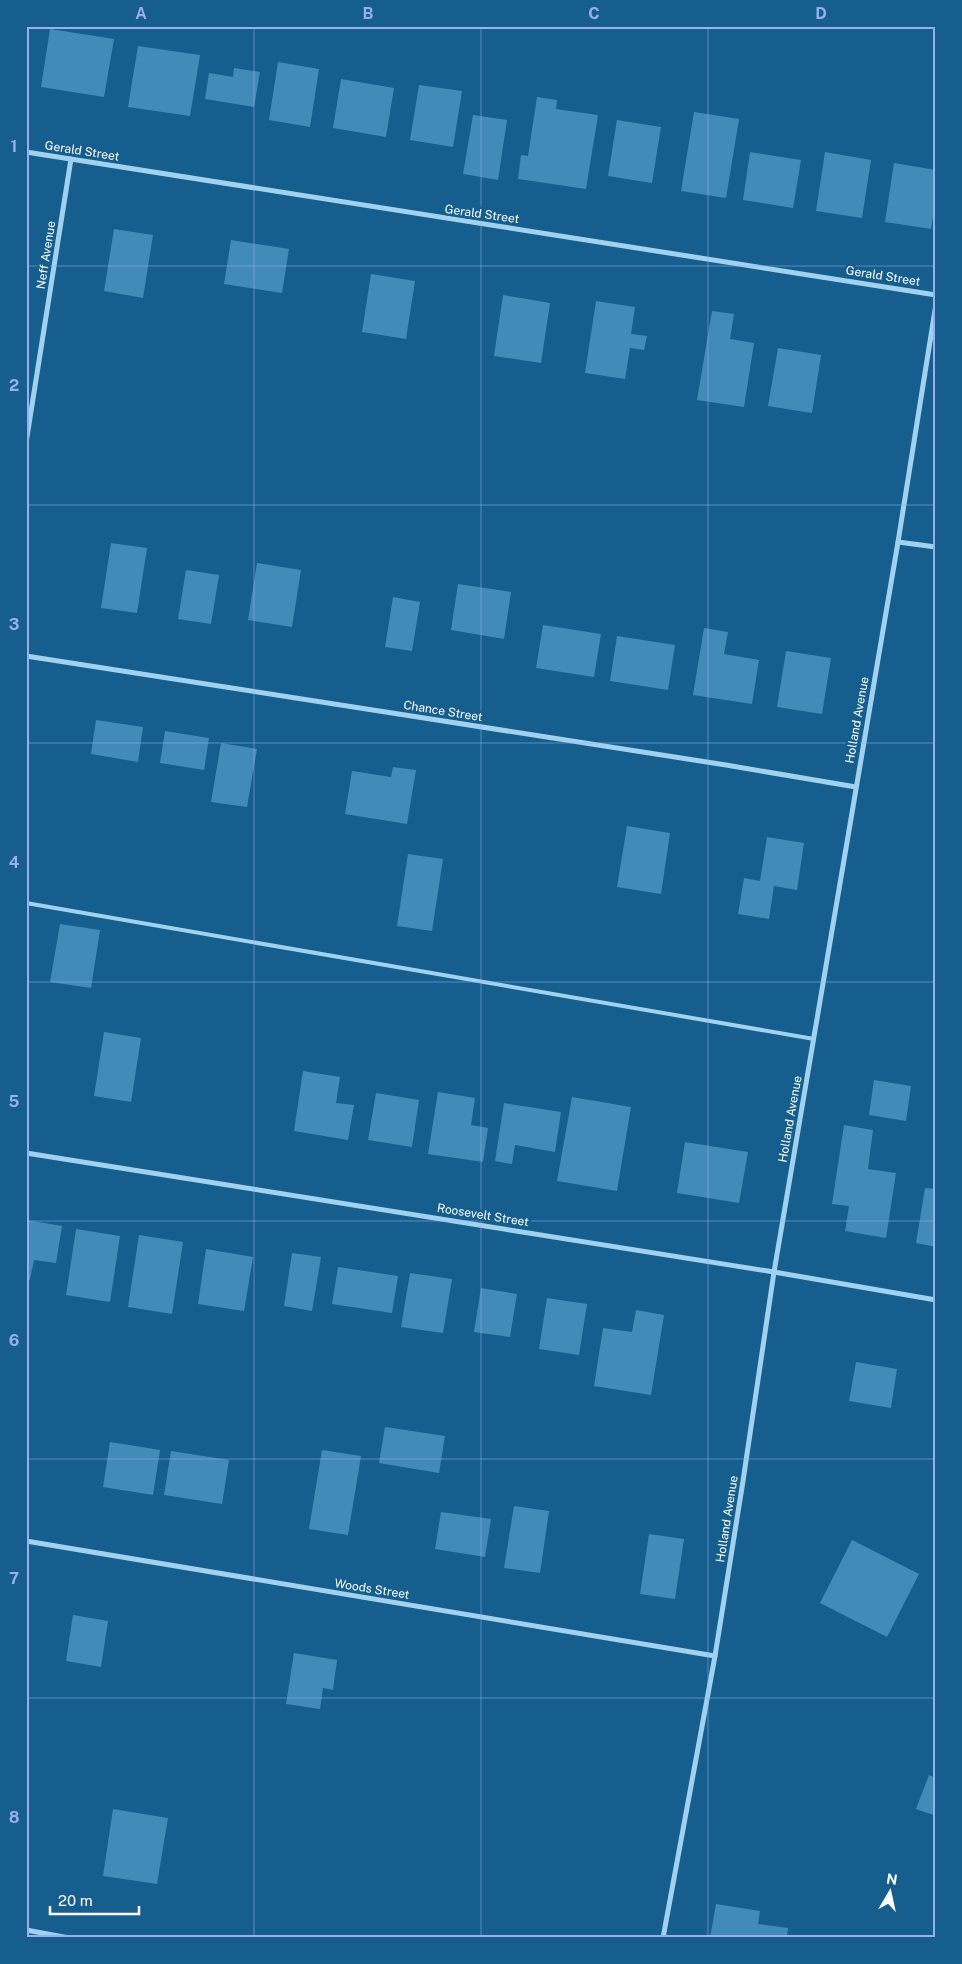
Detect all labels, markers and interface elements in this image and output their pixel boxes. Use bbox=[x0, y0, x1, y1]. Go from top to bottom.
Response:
text: A bbox=[135, 4, 147, 23]
text: B bbox=[363, 4, 374, 23]
text: C bbox=[588, 4, 600, 23]
text: D bbox=[815, 4, 827, 23]
text: 1 bbox=[11, 137, 17, 156]
street label: Gerald Street bbox=[44, 138, 121, 164]
street label: Gerald Street bbox=[444, 202, 521, 226]
street label: Neff Avenue bbox=[34, 220, 58, 290]
street label: Gerald Street bbox=[845, 263, 922, 289]
text: 2 bbox=[9, 376, 19, 395]
text: 3 bbox=[9, 615, 19, 634]
street label: Holland Avenue bbox=[842, 675, 872, 764]
street label: Chance Street bbox=[402, 698, 484, 724]
text: 4 bbox=[9, 853, 20, 872]
street label: Holland Avenue bbox=[775, 1074, 805, 1163]
text: 5 bbox=[9, 1092, 20, 1111]
street label: Roosevelt Street bbox=[436, 1201, 530, 1229]
text: 6 bbox=[9, 1331, 19, 1350]
street label: Holland Avenue bbox=[713, 1474, 741, 1563]
text: 7 bbox=[9, 1569, 19, 1588]
street label: Woods Street bbox=[334, 1576, 411, 1602]
text: 8 bbox=[9, 1808, 20, 1827]
north arrow bbox=[864, 1866, 914, 1916]
text: N bbox=[885, 1870, 899, 1888]
scale bar bbox=[50, 1884, 139, 1916]
text: 20 m bbox=[58, 1892, 93, 1909]

